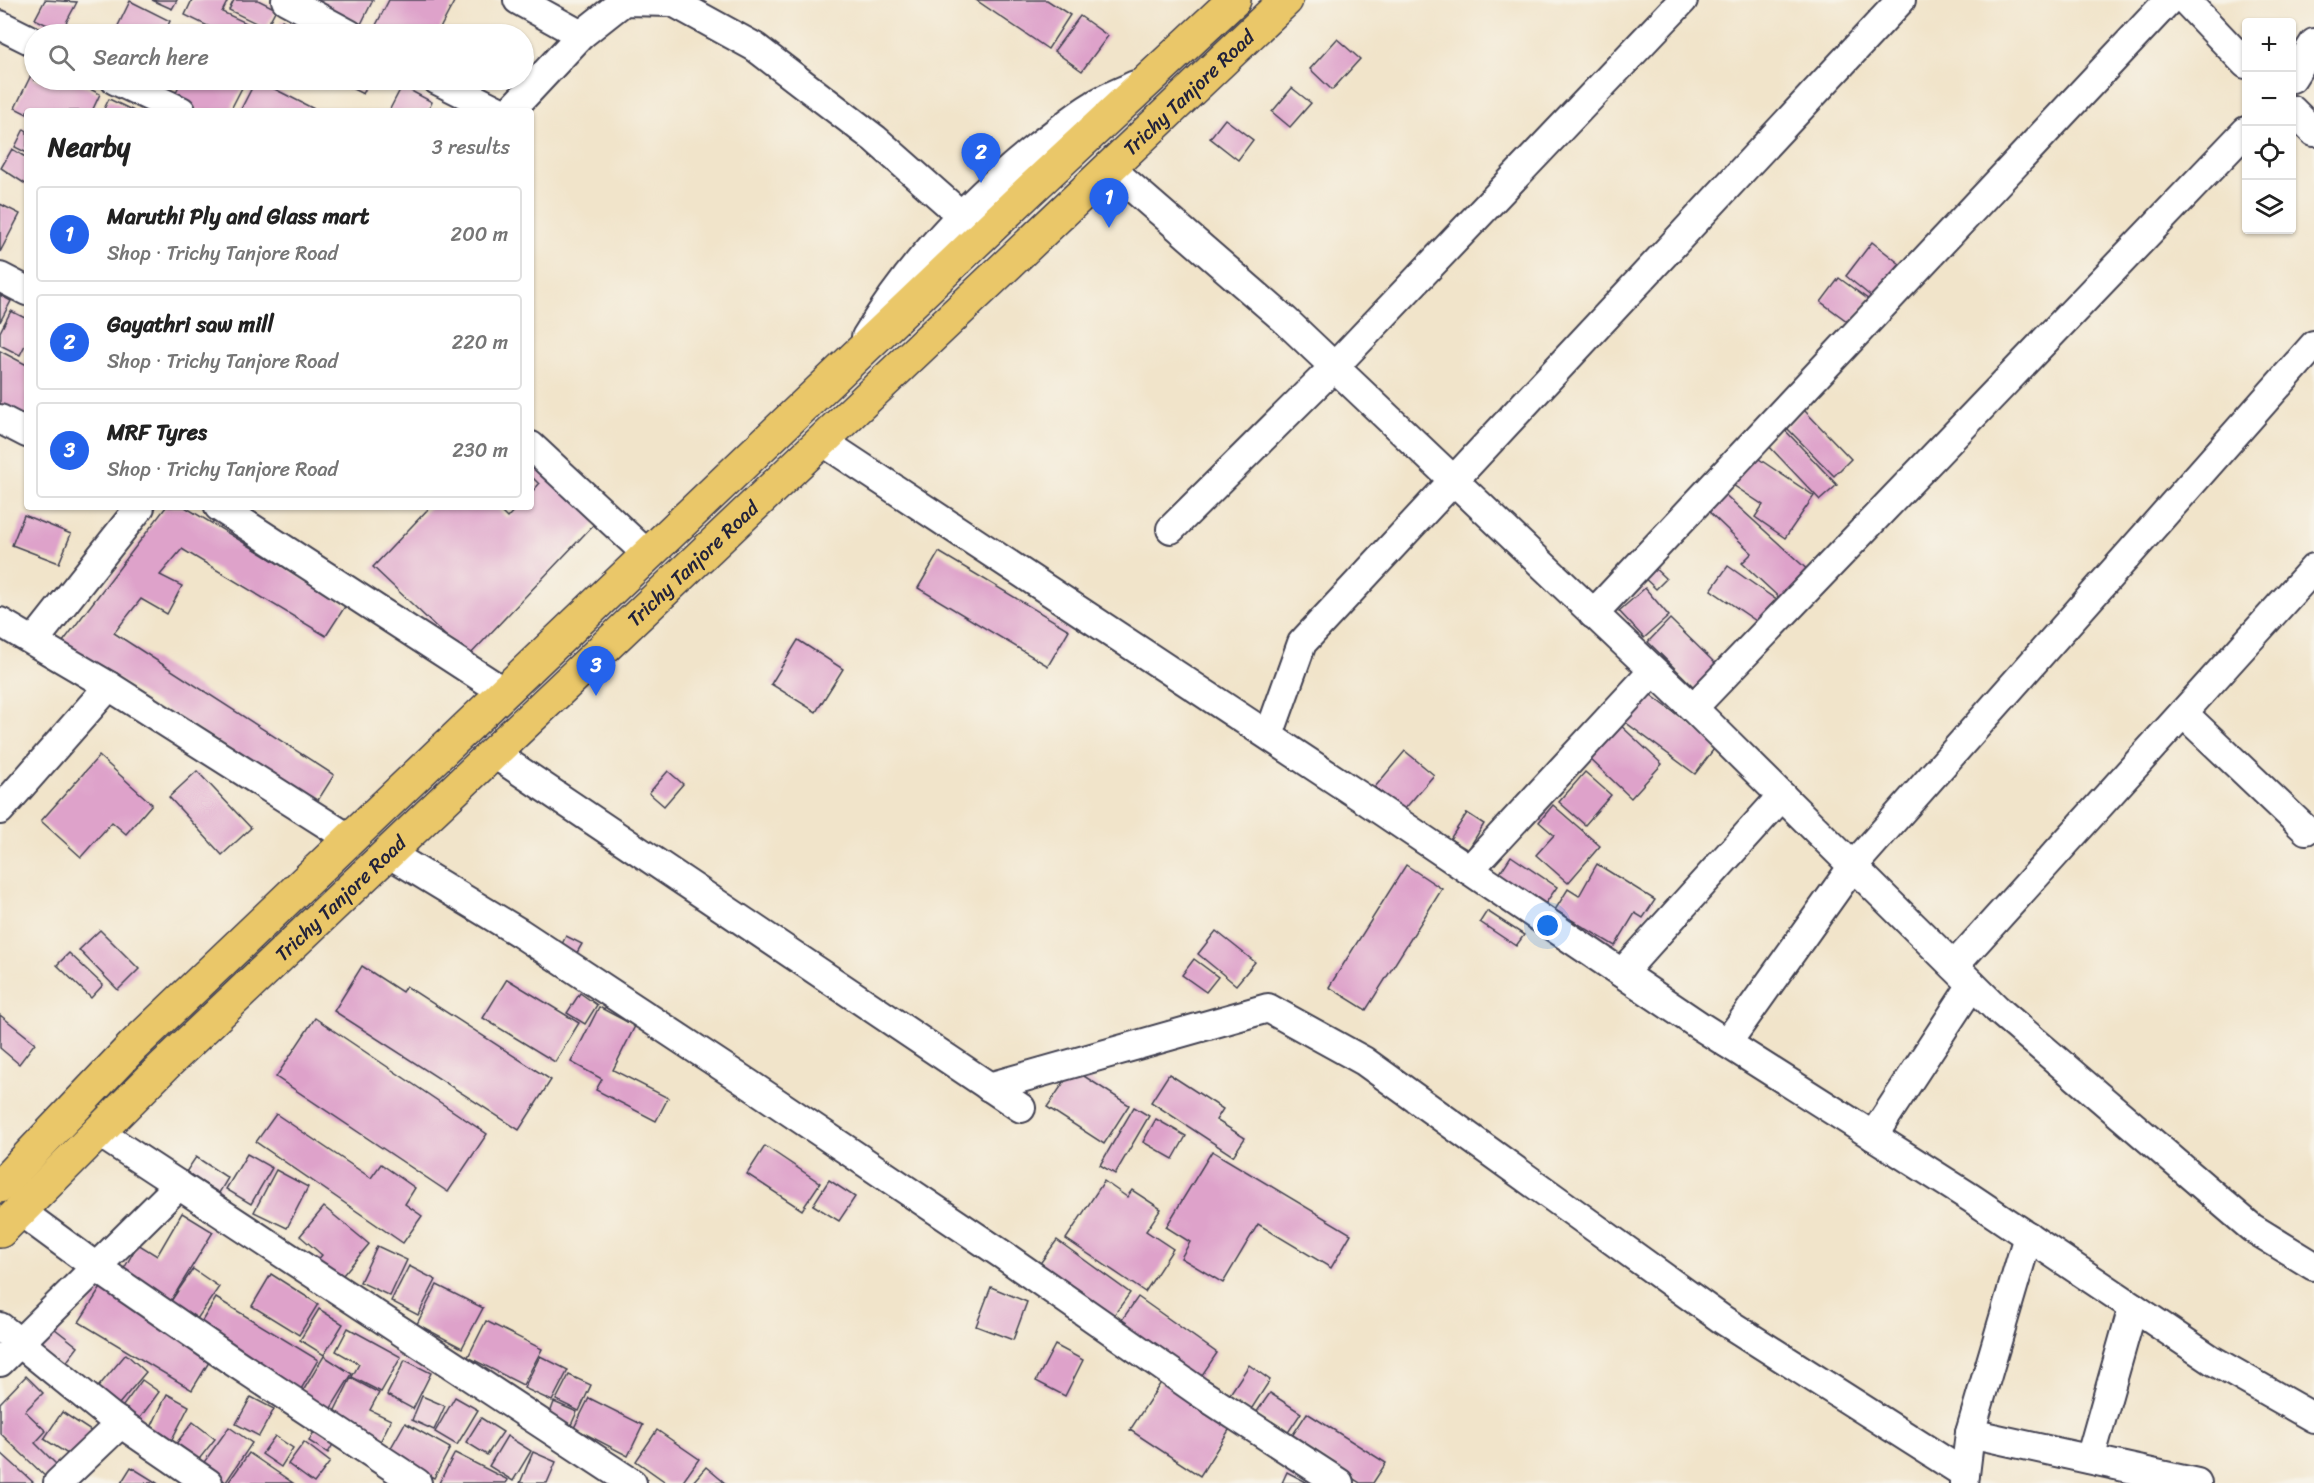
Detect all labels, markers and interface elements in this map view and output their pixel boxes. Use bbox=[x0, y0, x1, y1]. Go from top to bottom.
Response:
map controls bbox=[2242, 18, 2296, 234]
button: + bbox=[2242, 18, 2296, 72]
street label: Trichy Tanjore Road bbox=[1114, 20, 1264, 164]
search box bbox=[24, 24, 534, 90]
text: Search here bbox=[93, 38, 209, 77]
icon: search bbox=[45, 41, 78, 74]
button: − bbox=[2242, 72, 2296, 126]
text: Nearby bbox=[48, 124, 130, 170]
button: locate bbox=[2242, 126, 2296, 180]
text: 3 results bbox=[432, 130, 510, 165]
pin: 2 bbox=[962, 134, 1000, 183]
pin: 1 bbox=[1090, 178, 1128, 228]
button: layers bbox=[2242, 180, 2296, 234]
text: Maruthi Ply and Glass mart bbox=[107, 197, 369, 236]
text: 1 bbox=[65, 217, 74, 252]
text: 200 m bbox=[451, 217, 508, 252]
text: Shop · Trichy Tanjore Road bbox=[107, 236, 338, 271]
text: Gayathri saw mill bbox=[107, 305, 274, 344]
text: 2 bbox=[64, 325, 75, 360]
text: 220 m bbox=[452, 325, 508, 360]
text: Shop · Trichy Tanjore Road bbox=[107, 344, 338, 379]
text: MRF Tyres bbox=[107, 413, 207, 452]
text: 3 bbox=[64, 433, 75, 468]
text: 230 m bbox=[452, 433, 508, 468]
text: Shop · Trichy Tanjore Road bbox=[107, 452, 338, 487]
street label: Trichy Tanjore Road bbox=[618, 491, 768, 635]
pin: 3 bbox=[576, 646, 616, 696]
street label: Trichy Tanjore Road bbox=[266, 826, 416, 970]
your location bbox=[1533, 911, 1562, 940]

